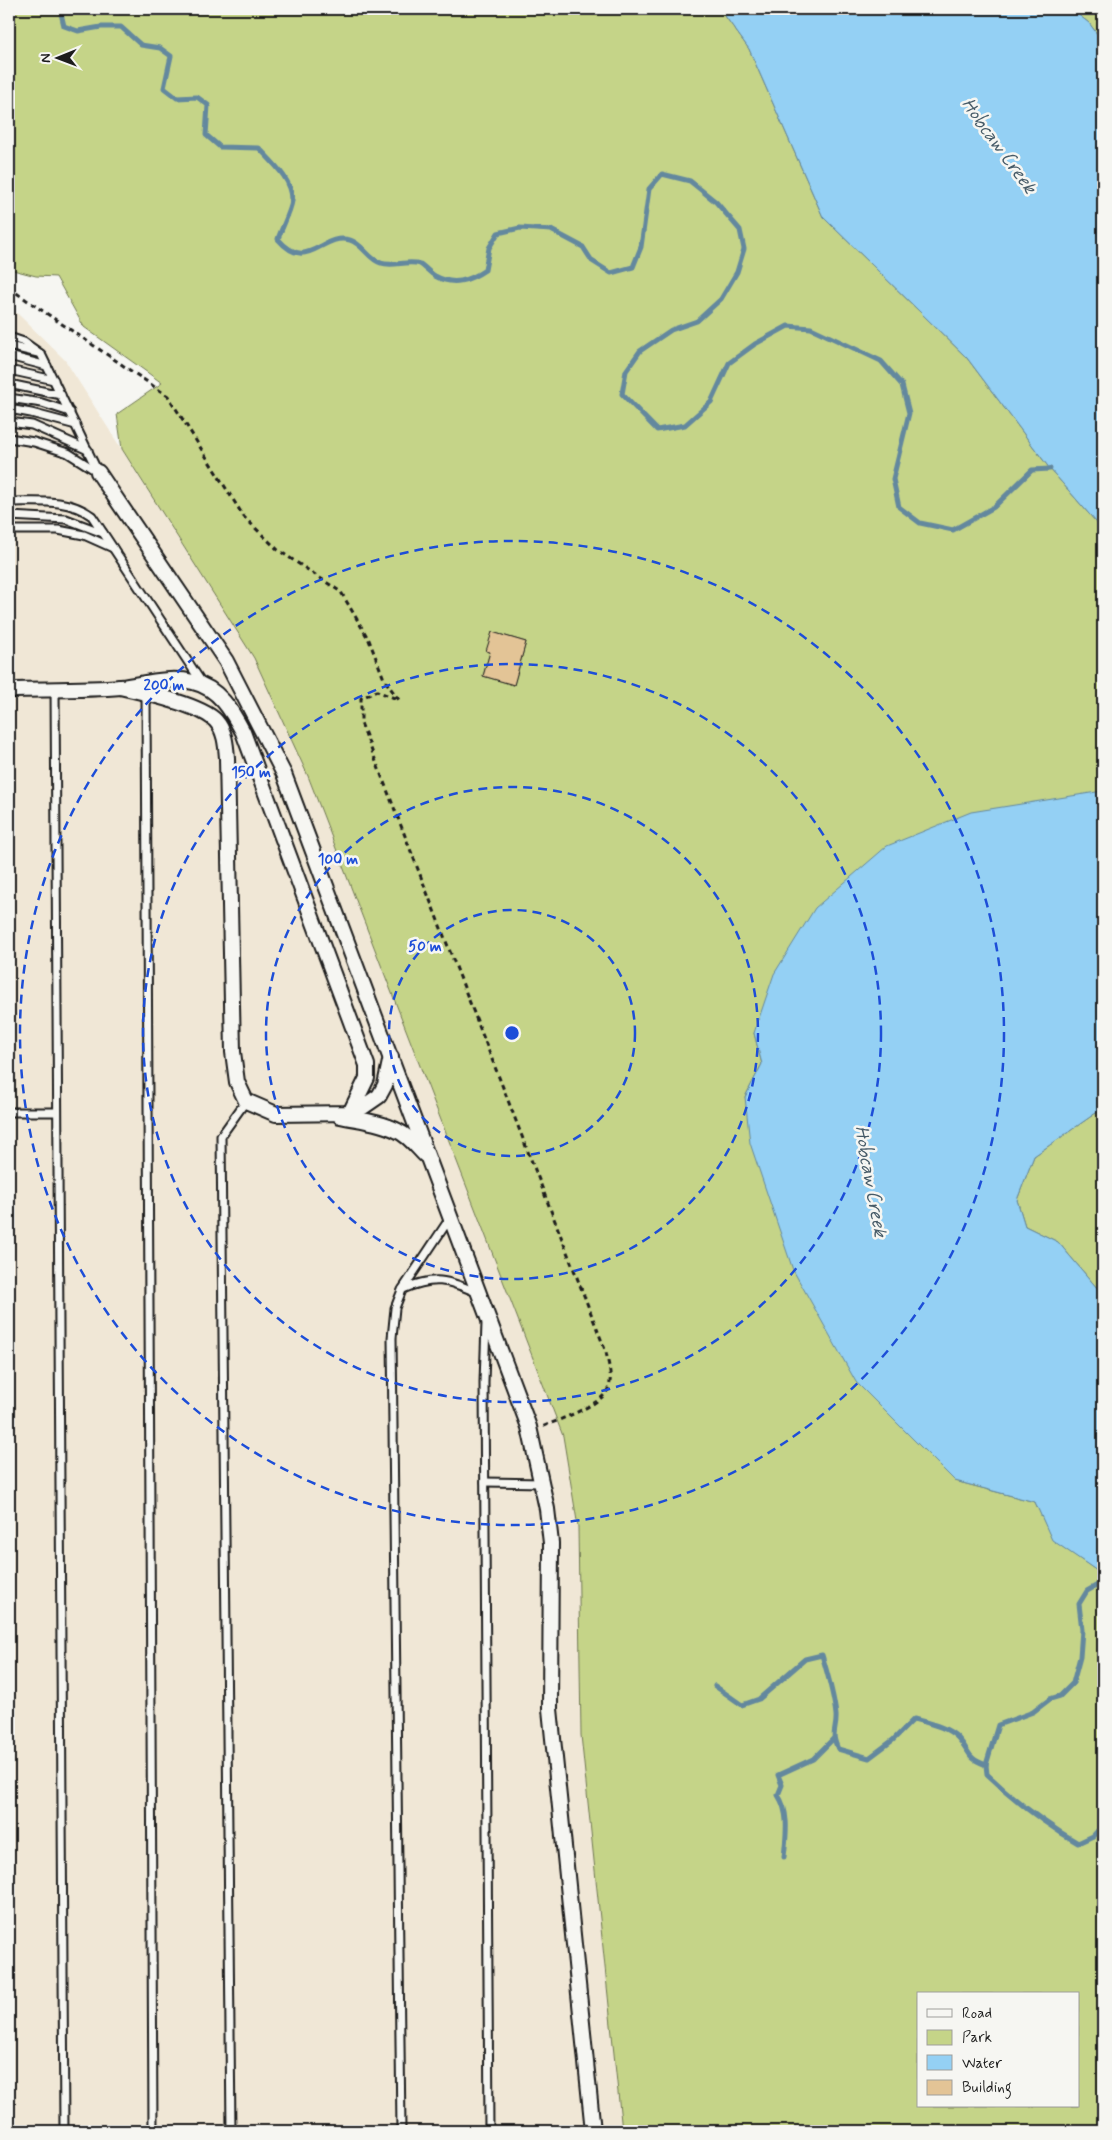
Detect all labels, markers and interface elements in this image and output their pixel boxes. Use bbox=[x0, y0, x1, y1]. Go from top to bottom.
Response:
north arrow bbox=[32, 32, 82, 82]
text: N bbox=[37, 53, 55, 63]
water label: Hobcaw Creek bbox=[956, 93, 1043, 200]
text: 200 m bbox=[144, 676, 185, 696]
text: 150 m bbox=[231, 763, 271, 783]
text: 100 m bbox=[318, 850, 358, 870]
text: 50 m bbox=[408, 937, 442, 957]
centre of rings bbox=[503, 1024, 521, 1042]
water label: Hobcaw Creek bbox=[848, 1124, 893, 1240]
legend bbox=[917, 1992, 1080, 2108]
text: Road bbox=[962, 2004, 992, 2024]
text: Park bbox=[962, 2028, 992, 2048]
text: Water bbox=[962, 2054, 1002, 2074]
text: Building bbox=[962, 2078, 1012, 2099]

